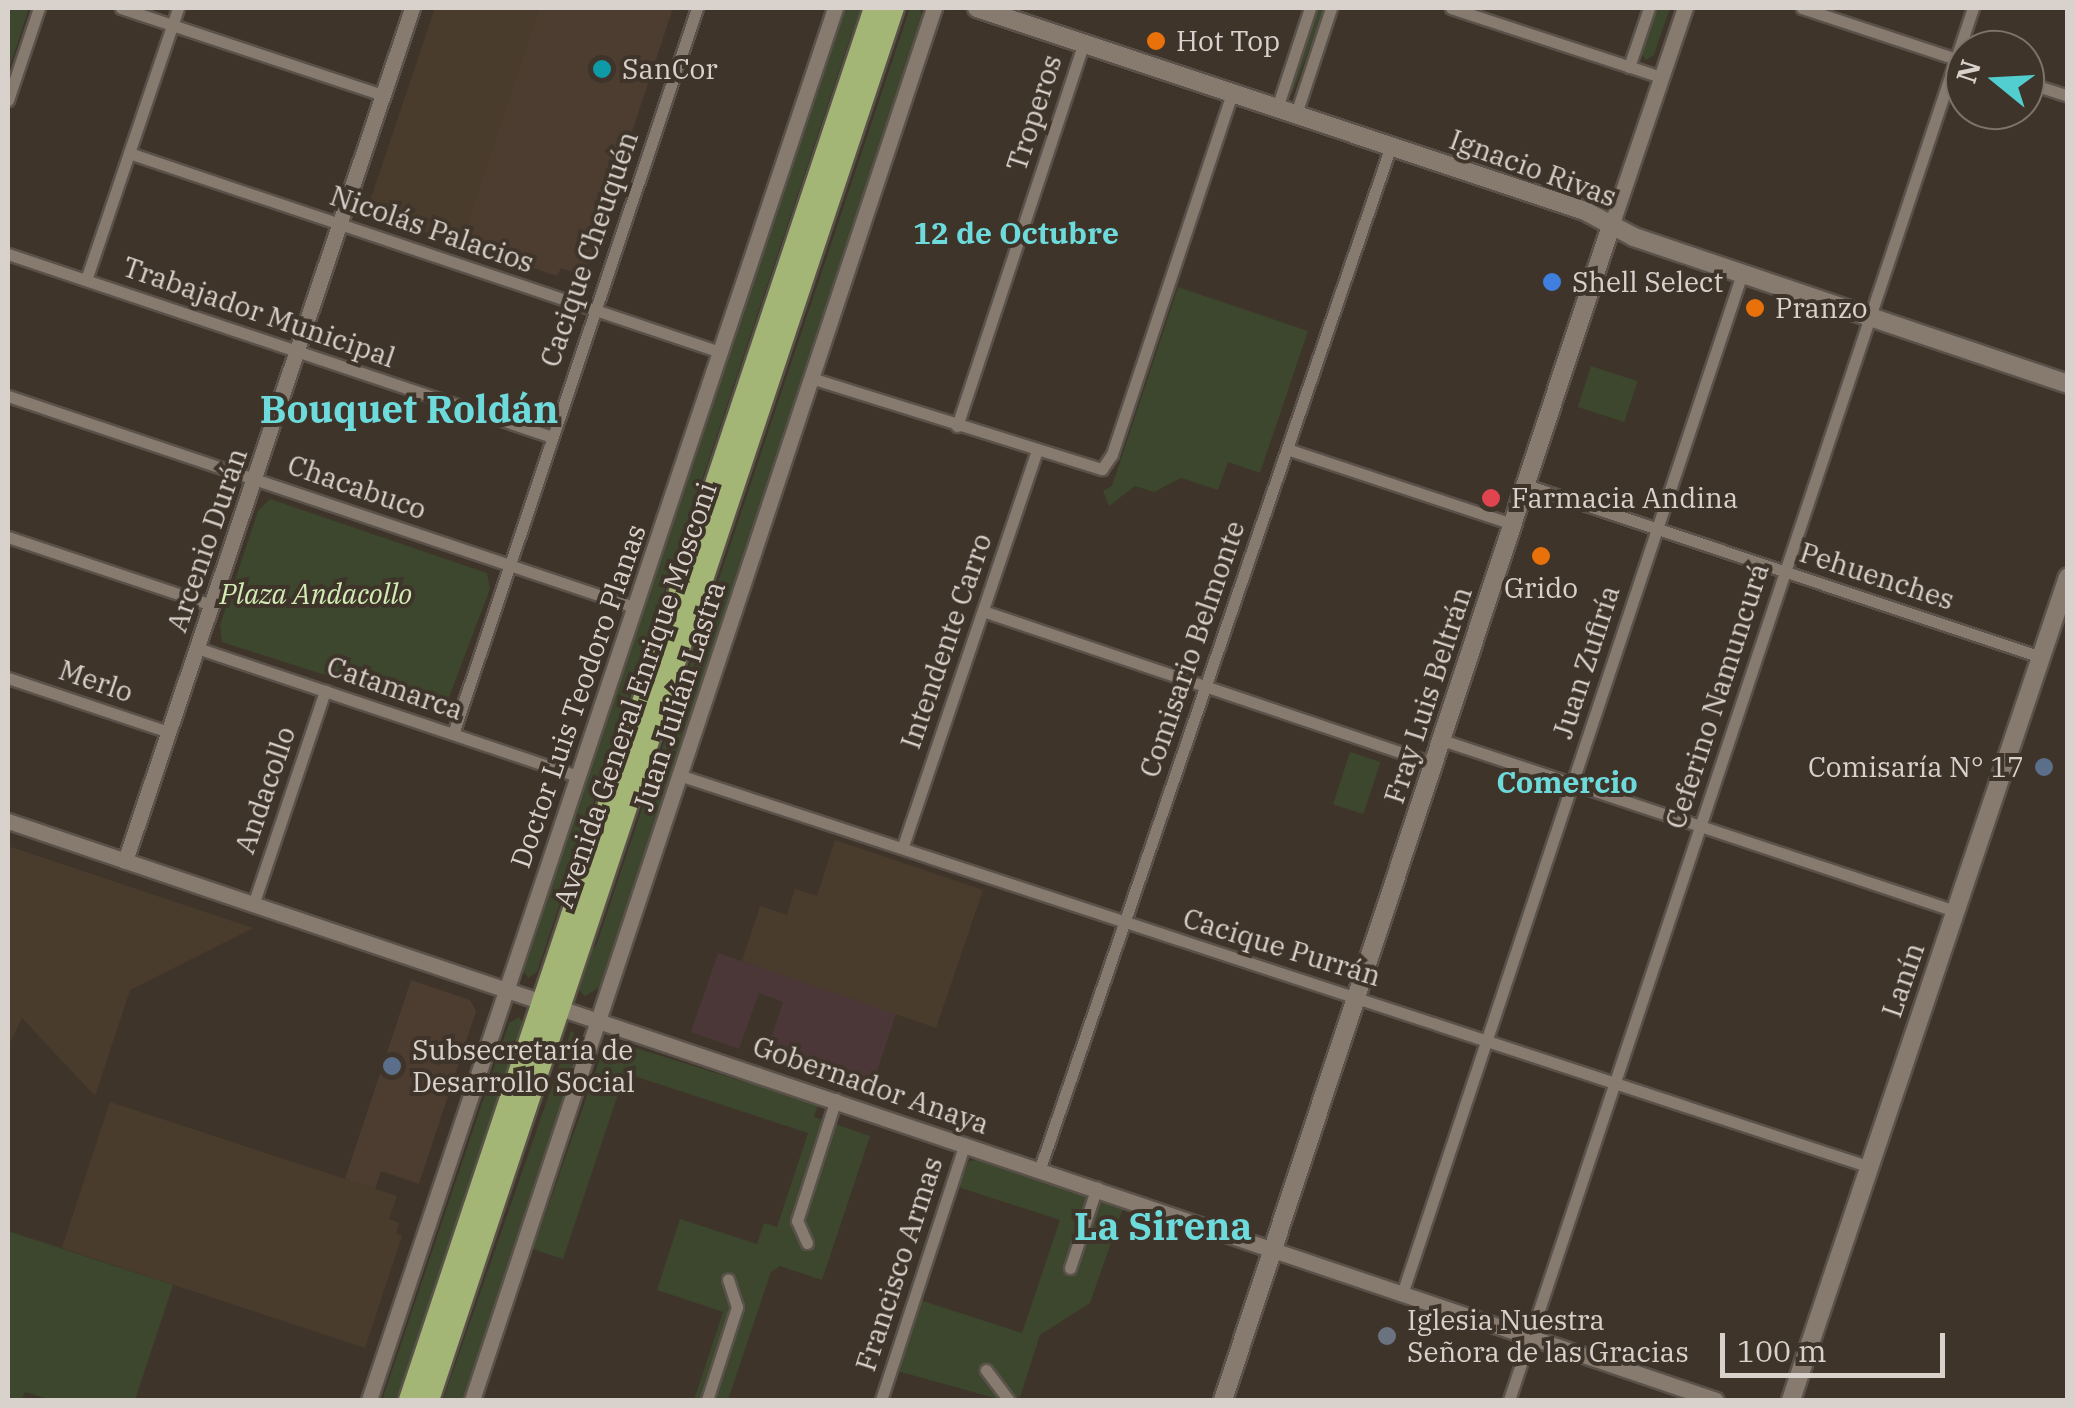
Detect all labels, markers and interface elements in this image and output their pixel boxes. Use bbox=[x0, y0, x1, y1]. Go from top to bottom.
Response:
place label: Hot Top bbox=[1176, 24, 1280, 58]
marker: Hot Top bbox=[1145, 30, 1167, 52]
north arrow bbox=[1945, 30, 2045, 130]
street label: Troperos bbox=[999, 51, 1069, 175]
place label: SanCor bbox=[622, 52, 718, 86]
text: N bbox=[1947, 55, 1989, 87]
marker: SanCor bbox=[591, 58, 613, 80]
street label: Ignacio Rivas bbox=[1445, 122, 1621, 214]
street label: Cacique Cheuquén bbox=[533, 127, 645, 371]
street label: Nicolás Palacios bbox=[326, 178, 538, 280]
district label: 12 de Octubre bbox=[913, 215, 1119, 251]
street label: Trabajador Municipal bbox=[118, 250, 400, 374]
place label: Shell Select bbox=[1572, 265, 1723, 299]
marker: Shell Select bbox=[1541, 271, 1563, 293]
place label: Pranzo bbox=[1775, 291, 1868, 325]
marker: Pranzo bbox=[1744, 297, 1766, 319]
district label: Bouquet Roldán bbox=[260, 386, 558, 432]
street label: Arcenio Durán bbox=[160, 444, 254, 636]
street label: Chacabuco bbox=[283, 448, 431, 526]
street label: Avenida General Enrique Mosconi bbox=[546, 478, 724, 912]
place label: Farmacia Andina bbox=[1511, 481, 1738, 515]
marker: Farmacia Andina bbox=[1480, 487, 1502, 509]
street label: Comisario Belmonte bbox=[1132, 516, 1252, 782]
street label: Doctor Luis Teodoro Planas bbox=[503, 520, 653, 872]
street label: Intendente Carro bbox=[893, 529, 999, 753]
street label: Pehuenches bbox=[1796, 535, 1958, 617]
marker: Grido bbox=[1530, 545, 1552, 567]
street label: Ceferino Namuncurá bbox=[1658, 559, 1776, 833]
place label: Grido bbox=[1504, 571, 1578, 605]
park label: Plaza Andacollo bbox=[220, 577, 412, 611]
street label: Juan Julián Lastra bbox=[626, 577, 732, 815]
street label: Juan Zufiría bbox=[1545, 581, 1627, 743]
street label: Fray Luis Beltrán bbox=[1377, 582, 1479, 808]
street label: Catamarca bbox=[322, 649, 468, 727]
street label: Merlo bbox=[55, 653, 137, 709]
street label: Andacollo bbox=[228, 722, 302, 858]
place label: Comisaría N° 17 bbox=[1808, 750, 2024, 784]
marker: Comisaría N° 17 bbox=[2033, 756, 2055, 778]
district label: Comercio bbox=[1496, 764, 1638, 800]
street label: Cacique Purrán bbox=[1179, 901, 1385, 993]
street label: Lanín bbox=[1875, 938, 1931, 1022]
street label: Gobernador Anaya bbox=[749, 1029, 993, 1141]
place label: Subsecretaría de Desarrollo Social bbox=[412, 1033, 635, 1099]
marker: Subsecretaría de Desarrollo Social bbox=[381, 1055, 403, 1077]
street label: Francisco Armas bbox=[849, 1153, 949, 1375]
district label: La Sirena bbox=[1074, 1203, 1252, 1249]
place label: Iglesia Nuestra Señora de las Gracias bbox=[1407, 1303, 1689, 1369]
scale bar bbox=[1725, 1313, 1950, 1375]
marker: Iglesia Nuestra Señora de las Gracias bbox=[1376, 1325, 1398, 1347]
text: 100 m bbox=[1737, 1331, 1827, 1370]

